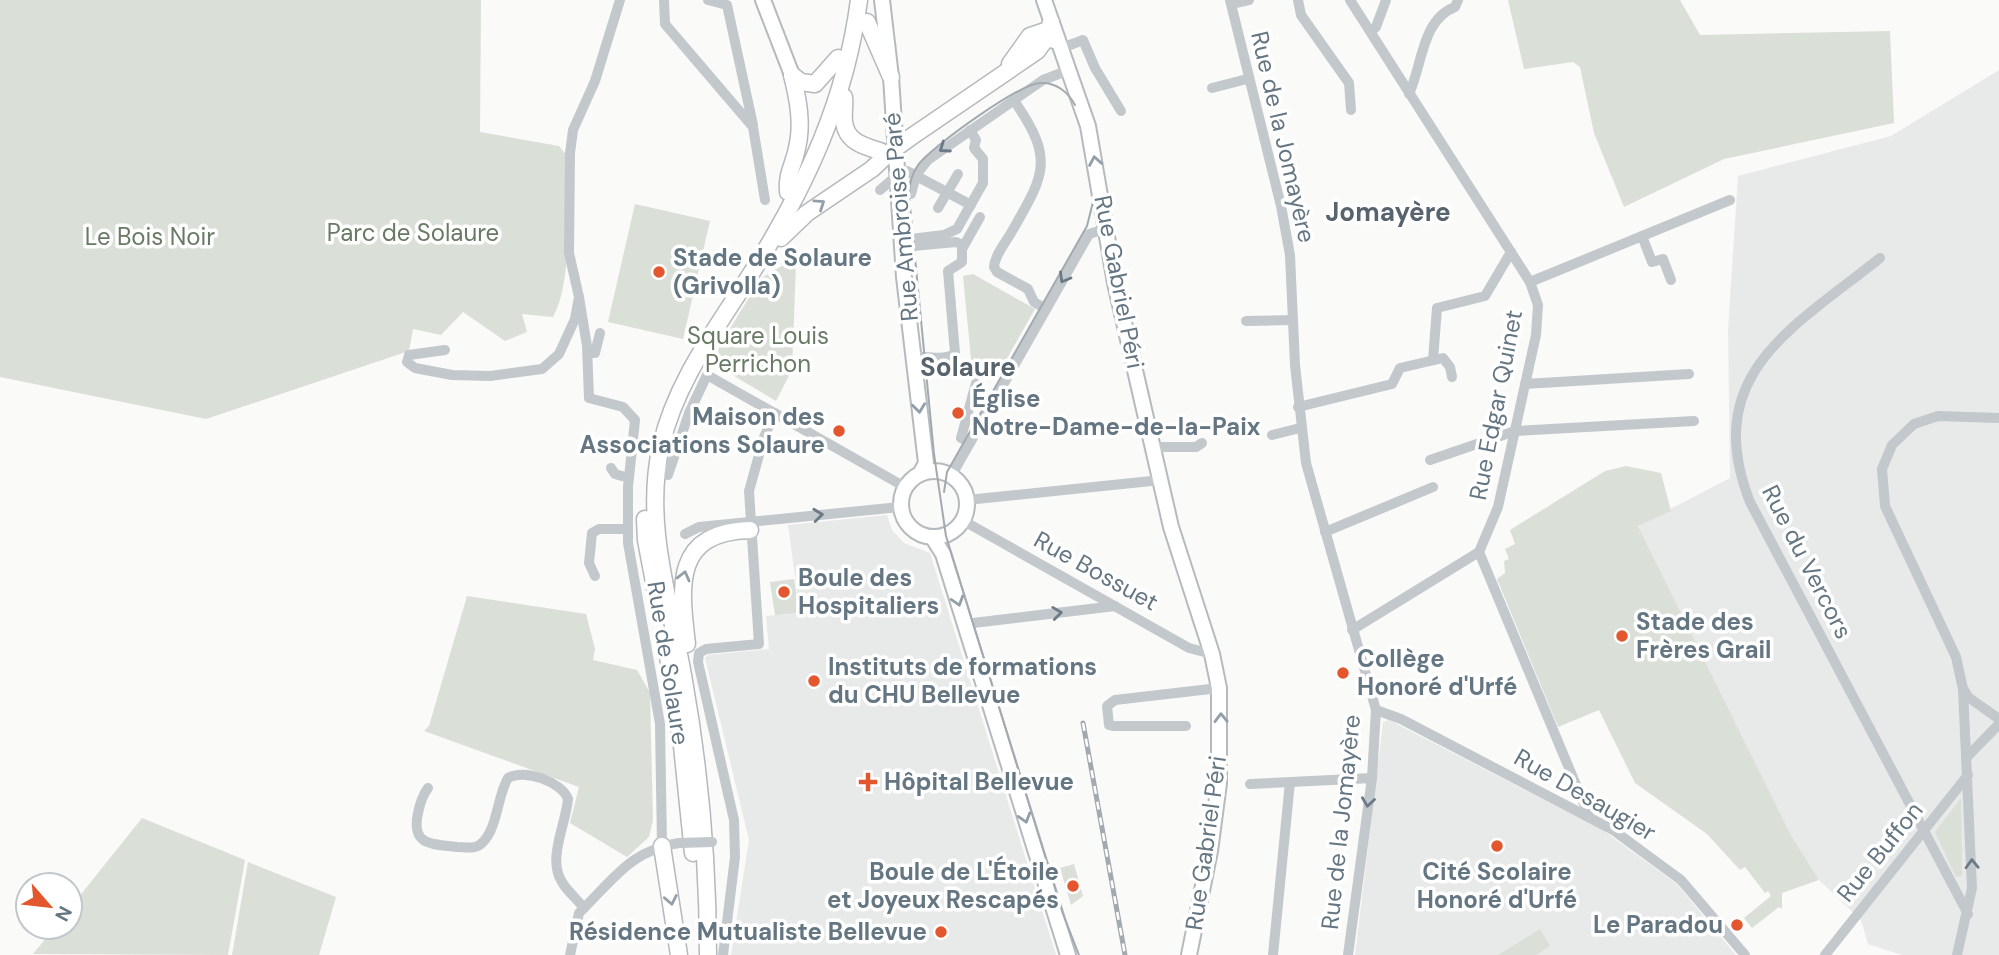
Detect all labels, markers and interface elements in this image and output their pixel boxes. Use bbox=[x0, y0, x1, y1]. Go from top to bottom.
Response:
street label: Rue de la Jomayère bbox=[1244, 28, 1323, 246]
street label: Rue Ambroise Paré bbox=[876, 111, 925, 323]
one-way arrow bbox=[939, 140, 952, 153]
one-way arrow bbox=[1088, 155, 1103, 167]
street label: Rue Gabriel Péri bbox=[1088, 193, 1151, 371]
district label: Jomayère bbox=[1325, 195, 1451, 229]
one-way arrow bbox=[812, 200, 825, 212]
park label: Parc de Solaure bbox=[327, 217, 499, 248]
park label: Le Bois Noir bbox=[85, 221, 215, 252]
place label: Stade de Solaure (Grivolla) bbox=[673, 242, 872, 301]
marker: Stade de Solaure (Grivolla) bbox=[651, 264, 667, 280]
one-way arrow bbox=[1059, 271, 1072, 284]
street label: Rue Edgar Quinet bbox=[1462, 307, 1529, 503]
park label: Square Louis Perrichon bbox=[687, 320, 829, 379]
district label: Solaure bbox=[920, 350, 1016, 384]
place label: Église Notre-Dame-de-la-Paix bbox=[972, 382, 1261, 442]
place label: Maison des Associations Solaure bbox=[579, 401, 825, 460]
one-way arrow bbox=[912, 402, 927, 414]
marker: Église Notre-Dame-de-la-Paix bbox=[950, 405, 966, 421]
marker: Maison des Associations Solaure bbox=[831, 423, 847, 439]
street label: Rue du Vercors bbox=[1755, 480, 1860, 644]
one-way arrow bbox=[813, 508, 824, 523]
street label: Rue Bossuet bbox=[1029, 524, 1164, 617]
place label: Boule des Hospitaliers bbox=[798, 562, 939, 621]
one-way arrow bbox=[676, 570, 690, 582]
street label: Rue de Solaure bbox=[640, 579, 697, 747]
marker: Boule des Hospitaliers bbox=[776, 584, 792, 600]
one-way arrow bbox=[949, 594, 964, 606]
one-way arrow bbox=[1051, 605, 1063, 620]
place label: Stade des Frères Grail bbox=[1636, 606, 1771, 665]
marker: Stade des Frères Grail bbox=[1614, 628, 1630, 644]
place label: Collège Honoré d'Urfé bbox=[1357, 643, 1518, 702]
place label: Instituts de formations du CHU Bellevue bbox=[828, 651, 1097, 710]
marker: Collège Honoré d'Urfé bbox=[1335, 665, 1351, 681]
marker: Instituts de formations du CHU Bellevue bbox=[806, 673, 822, 689]
one-way arrow bbox=[1213, 712, 1228, 723]
street label: Rue de la Jomayère bbox=[1314, 713, 1367, 931]
street label: Rue Desaugier bbox=[1509, 741, 1662, 848]
street label: Rue Gabriel Péri bbox=[1178, 754, 1233, 932]
place label: Hôpital Bellevue bbox=[884, 766, 1074, 797]
marker: Hôpital Bellevue bbox=[858, 772, 878, 792]
street label: Rue Buffon bbox=[1830, 795, 1929, 908]
one-way arrow bbox=[1361, 796, 1376, 808]
one-way arrow bbox=[1016, 812, 1031, 824]
marker: Cité Scolaire Honoré d'Urfé bbox=[1489, 838, 1505, 854]
place label: Boule de L'Étoile et Joyeux Rescapés bbox=[827, 855, 1059, 915]
place label: Cité Scolaire Honoré d'Urfé bbox=[1417, 856, 1577, 915]
one-way arrow bbox=[1964, 858, 1979, 869]
north arrow bbox=[14, 871, 84, 941]
marker: Boule de L'Étoile et Joyeux Rescapés bbox=[1065, 878, 1081, 894]
one-way arrow bbox=[663, 894, 678, 906]
text: N bbox=[49, 902, 78, 926]
place label: Le Paradou bbox=[1593, 909, 1723, 940]
place label: Résidence Mutualiste Bellevue bbox=[569, 916, 927, 947]
marker: Le Paradou bbox=[1729, 917, 1745, 933]
marker: Résidence Mutualiste Bellevue bbox=[933, 924, 949, 940]

